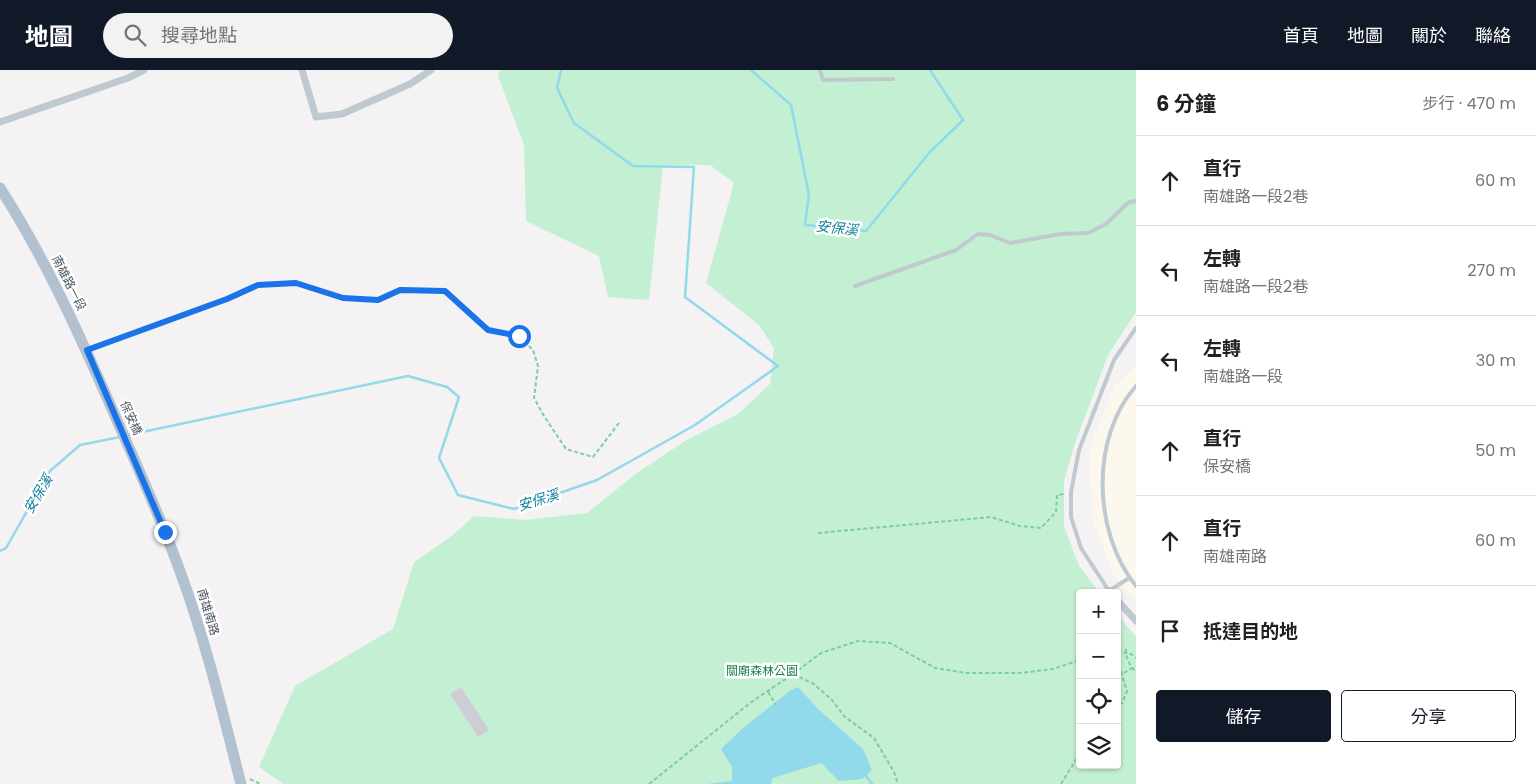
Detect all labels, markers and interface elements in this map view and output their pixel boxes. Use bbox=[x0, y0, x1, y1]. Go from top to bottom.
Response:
search box bbox=[103, 13, 453, 58]
text: 地圖 bbox=[25, 20, 73, 53]
icon: search bbox=[121, 21, 149, 49]
text: 搜尋地點 bbox=[161, 22, 237, 49]
text: 首頁 bbox=[1283, 23, 1319, 48]
text: 地圖 bbox=[1347, 23, 1383, 48]
text: 關於 bbox=[1411, 23, 1447, 48]
text: 聯絡 bbox=[1475, 23, 1511, 48]
text: 6 分鐘 bbox=[1156, 89, 1216, 118]
text: 步行 · 470 m bbox=[1422, 92, 1516, 115]
text: 直行 bbox=[1203, 155, 1241, 182]
icon: ahead bbox=[1156, 167, 1184, 195]
text: 60 m bbox=[1475, 169, 1516, 192]
text: 南雄路一段2巷 bbox=[1203, 185, 1308, 208]
water label: 安保溪 bbox=[815, 216, 861, 240]
text: 左轉 bbox=[1203, 245, 1241, 272]
street label: 南雄路一段 bbox=[48, 252, 91, 313]
icon: left bbox=[1156, 257, 1184, 285]
text: 270 m bbox=[1467, 259, 1516, 282]
text: 南雄路一段2巷 bbox=[1203, 275, 1308, 298]
route start bbox=[508, 325, 531, 348]
text: 左轉 bbox=[1203, 335, 1241, 362]
icon: left bbox=[1156, 347, 1184, 375]
text: 30 m bbox=[1476, 349, 1516, 372]
text: 南雄路一段 bbox=[1203, 365, 1283, 388]
street label: 保安橋 bbox=[116, 398, 147, 438]
text: 直行 bbox=[1203, 425, 1241, 452]
icon: ahead bbox=[1156, 437, 1184, 465]
text: 50 m bbox=[1475, 439, 1516, 462]
text: 保安橋 bbox=[1203, 455, 1251, 478]
water label: 安保溪 bbox=[19, 469, 58, 517]
water label: 安保溪 bbox=[515, 484, 563, 516]
text: 直行 bbox=[1203, 515, 1241, 542]
route end bbox=[154, 521, 177, 544]
icon: ahead bbox=[1156, 527, 1184, 555]
text: 60 m bbox=[1475, 529, 1516, 552]
text: 南雄南路 bbox=[1203, 545, 1267, 568]
street label: 南雄南路 bbox=[193, 586, 224, 637]
map controls bbox=[1076, 589, 1121, 769]
button: + bbox=[1076, 589, 1121, 634]
icon: arrive bbox=[1156, 617, 1184, 645]
text: 抵達目的地 bbox=[1203, 618, 1298, 645]
button: − bbox=[1076, 634, 1121, 679]
park label: 關廟森林公園 bbox=[726, 662, 798, 679]
button: locate bbox=[1076, 679, 1121, 724]
button: 儲存 bbox=[1156, 690, 1331, 742]
button: 分享 bbox=[1341, 690, 1516, 742]
button: layers bbox=[1076, 724, 1121, 769]

